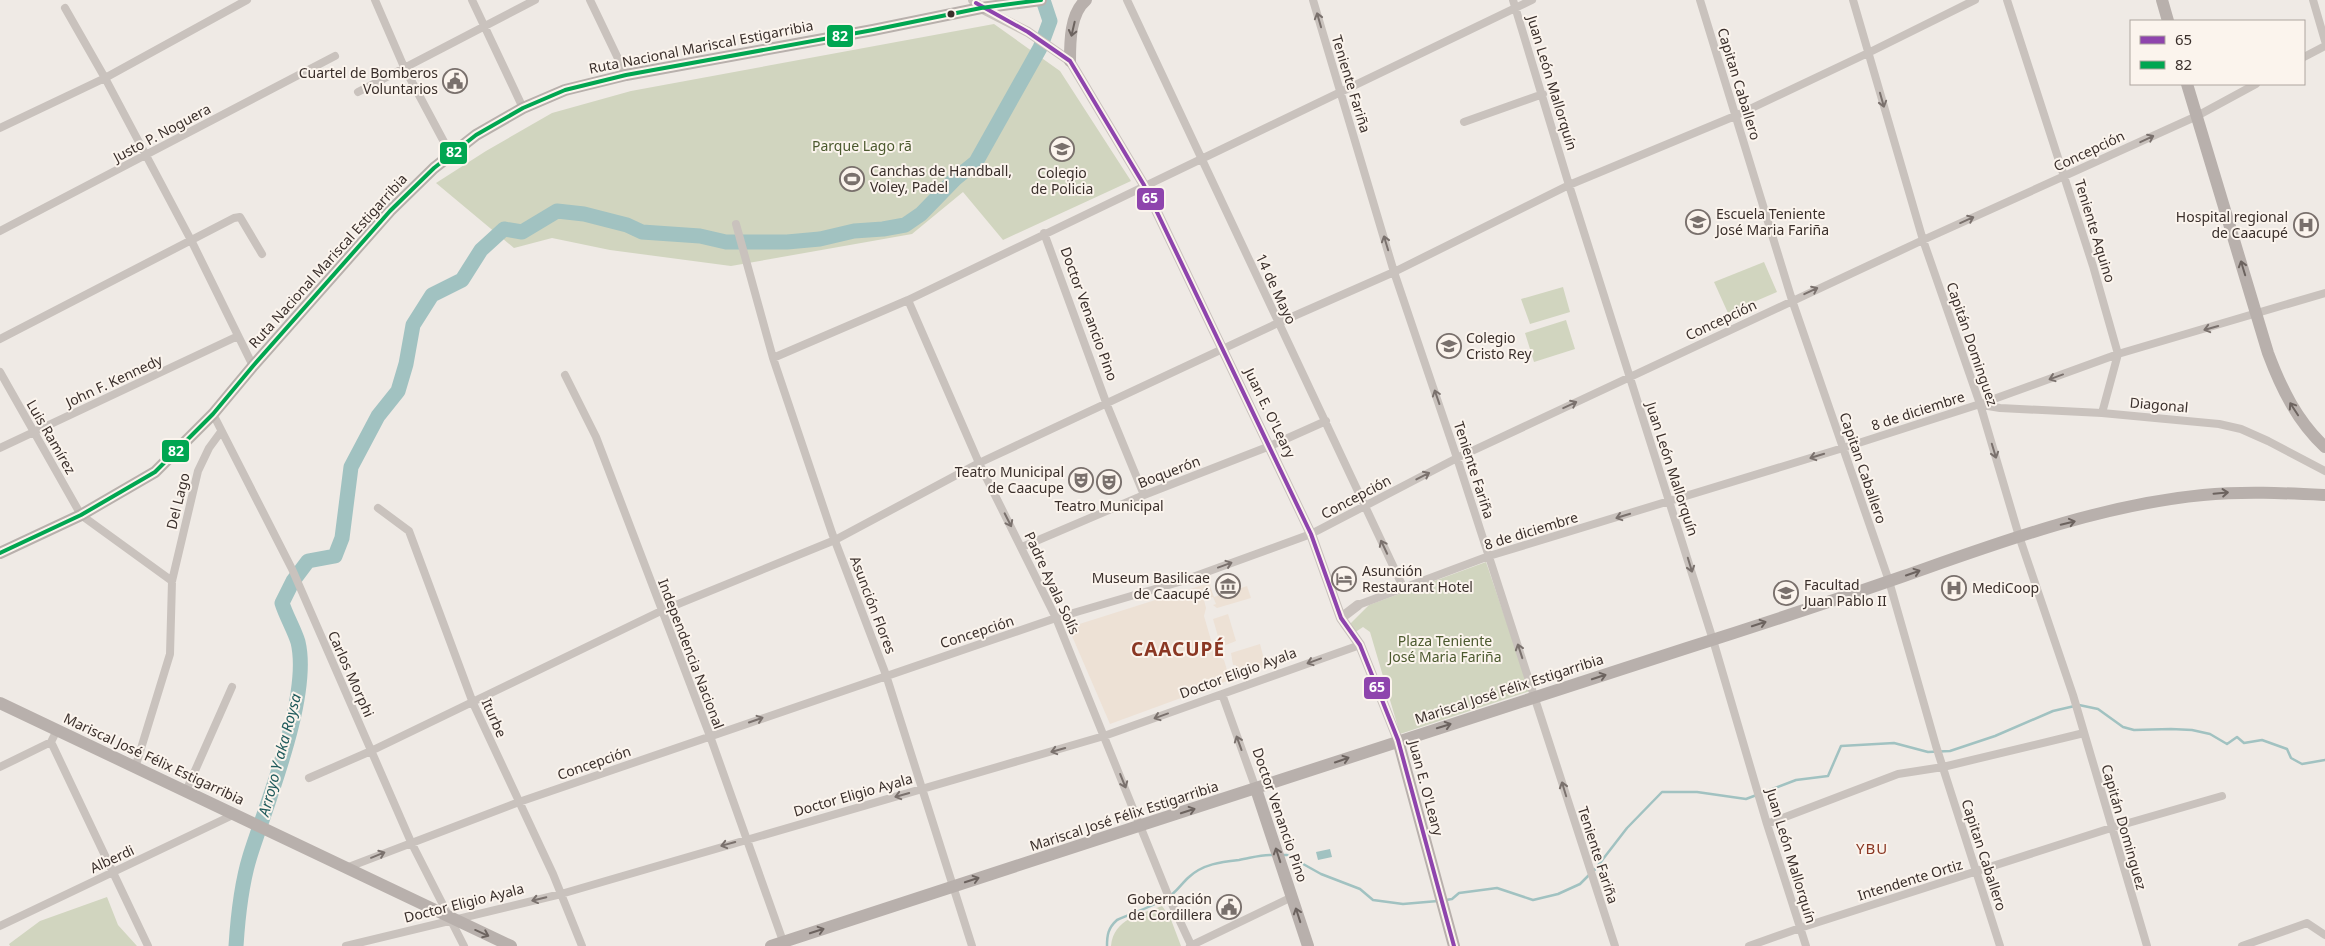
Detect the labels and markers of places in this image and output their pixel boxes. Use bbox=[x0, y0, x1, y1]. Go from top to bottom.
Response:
unlabelled marker bbox=[946, 9, 956, 19]
place label: Cuartel de Bomberos Voluntarios bbox=[299, 63, 438, 98]
public building icon: Cuartel de Bomberos Voluntarios bbox=[442, 68, 468, 94]
school or university icon: Colegio de Policia bbox=[1049, 136, 1075, 162]
place label: Canchas de Handball, Voley, Padel bbox=[870, 161, 1012, 196]
place label: Colegio de Policia bbox=[1031, 163, 1093, 198]
sports icon: Canchas de Handball, Voley, Padel bbox=[839, 166, 865, 192]
place label: Escuela Teniente José Maria Fariña bbox=[1714, 204, 1829, 239]
place label: Hospital regional de Caacupé bbox=[2176, 207, 2288, 242]
school or university icon: Escuela Teniente José Maria Fariña bbox=[1685, 209, 1711, 235]
hospital icon: Hospital regional de Caacupé bbox=[2293, 212, 2319, 238]
place label: Colegio Cristo Rey bbox=[1466, 328, 1532, 363]
school or university icon: Colegio Cristo Rey bbox=[1436, 333, 1462, 359]
place label: Teatro Municipal de Caacupe bbox=[955, 462, 1064, 497]
theatre icon: Teatro Municipal de Caacupe bbox=[1068, 467, 1094, 493]
theatre icon: Teatro Municipal bbox=[1096, 469, 1122, 495]
place label: Teatro Municipal bbox=[1054, 496, 1164, 515]
place label: Asunción Restaurant Hotel bbox=[1362, 561, 1473, 596]
hotel icon: Asunción Restaurant Hotel bbox=[1331, 566, 1357, 592]
place label: Museum Basilicae de Caacupé bbox=[1092, 568, 1210, 603]
museum icon: Museum Basilicae de Caacupé bbox=[1215, 573, 1241, 599]
place label: Facultad Juan Pablo II bbox=[1802, 575, 1887, 610]
hospital icon: MediCoop bbox=[1941, 575, 1967, 601]
place label: MediCoop bbox=[1972, 578, 2039, 597]
school or university icon: Facultad Juan Pablo II bbox=[1773, 580, 1799, 606]
place label: Gobernación de Cordillera bbox=[1127, 889, 1212, 924]
public building icon: Gobernación de Cordillera bbox=[1216, 894, 1242, 920]

